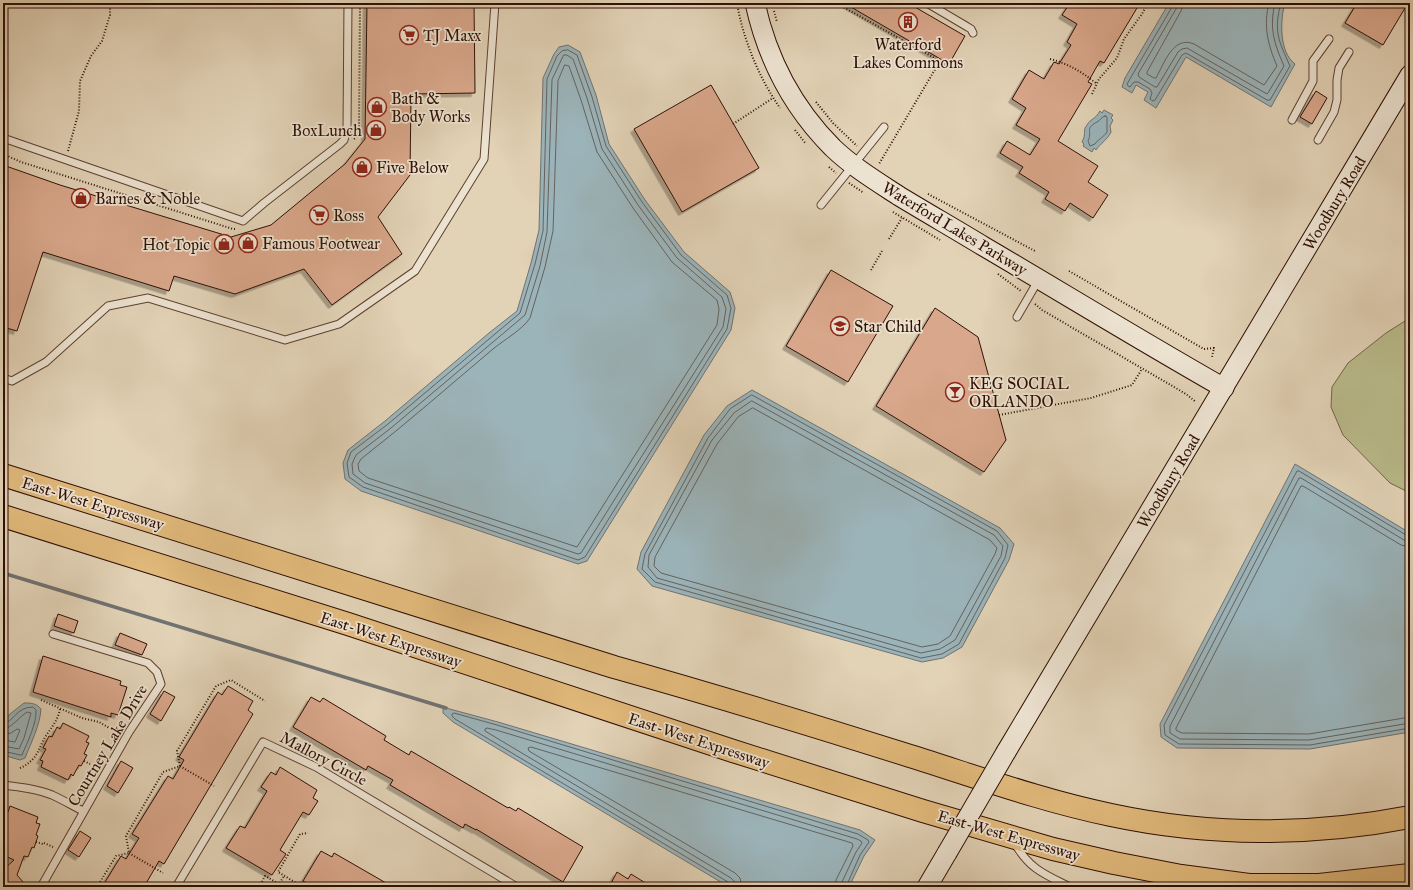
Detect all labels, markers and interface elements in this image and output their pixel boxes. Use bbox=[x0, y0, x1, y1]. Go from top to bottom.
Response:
building icon: Waterford Lakes Commons bbox=[897, 11, 919, 33]
supermarket icon: TJ Maxx bbox=[398, 24, 420, 46]
place label: TJ Maxx bbox=[423, 26, 481, 46]
place label: Waterford Lakes Commons bbox=[853, 35, 963, 72]
place label: Bath & Body Works bbox=[391, 89, 471, 126]
shop icon: Bath & Body Works bbox=[366, 96, 388, 118]
shop icon: BoxLunch bbox=[365, 119, 387, 141]
place label: BoxLunch bbox=[292, 121, 362, 140]
street label: Woodbury Road bbox=[1299, 153, 1370, 254]
shop icon: Five Below bbox=[351, 156, 373, 178]
place label: Five Below bbox=[376, 158, 449, 177]
street label: Waterford Lakes Parkway bbox=[879, 178, 1031, 279]
shop icon: Barnes & Noble bbox=[70, 187, 92, 209]
place label: Barnes & Noble bbox=[95, 189, 200, 208]
supermarket icon: Ross bbox=[308, 204, 330, 226]
place label: Ross bbox=[333, 206, 364, 225]
shop icon: Famous Footwear bbox=[237, 232, 259, 254]
shop icon: Hot Topic bbox=[213, 233, 235, 255]
place label: Famous Footwear bbox=[262, 234, 380, 253]
place label: Hot Topic bbox=[142, 235, 210, 254]
school or university icon: Star Child bbox=[829, 315, 851, 337]
place label: Star Child bbox=[854, 317, 922, 336]
place label: KEG SOCIAL ORLANDO bbox=[969, 374, 1069, 411]
bar icon: KEG SOCIAL ORLANDO bbox=[944, 381, 966, 403]
street label: Woodbury Road bbox=[1133, 431, 1204, 532]
street label: East-West Expressway bbox=[19, 473, 167, 534]
street label: East-West Expressway bbox=[318, 608, 464, 671]
street label: Courtney Lake Drive bbox=[64, 681, 151, 809]
street label: East-West Expressway bbox=[626, 709, 772, 772]
street label: Mallory Circle bbox=[277, 728, 371, 789]
street label: East-West Expressway bbox=[935, 806, 1083, 865]

